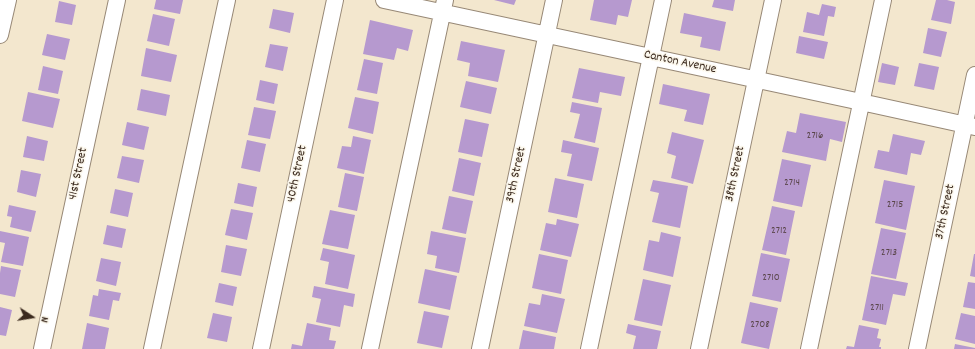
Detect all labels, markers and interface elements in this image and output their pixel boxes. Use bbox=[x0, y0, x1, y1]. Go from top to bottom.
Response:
street label: Canton Avenue bbox=[642, 48, 718, 78]
house number: 2716 bbox=[807, 129, 823, 143]
street label: 40th Street bbox=[284, 144, 312, 204]
street label: 39th Street bbox=[503, 145, 531, 205]
street label: 38th Street bbox=[723, 145, 749, 203]
street label: 41st Street bbox=[66, 146, 92, 202]
house number: 2714 bbox=[784, 176, 800, 190]
street label: 37th Street bbox=[933, 183, 959, 241]
house number: 2715 bbox=[887, 198, 903, 212]
house number: 2712 bbox=[771, 224, 787, 238]
house number: 2713 bbox=[881, 246, 897, 260]
house number: 2710 bbox=[762, 271, 780, 285]
north arrow bbox=[12, 297, 52, 337]
house number: 2711 bbox=[870, 301, 884, 315]
text: N bbox=[35, 315, 52, 324]
house number: 2708 bbox=[750, 318, 770, 332]

